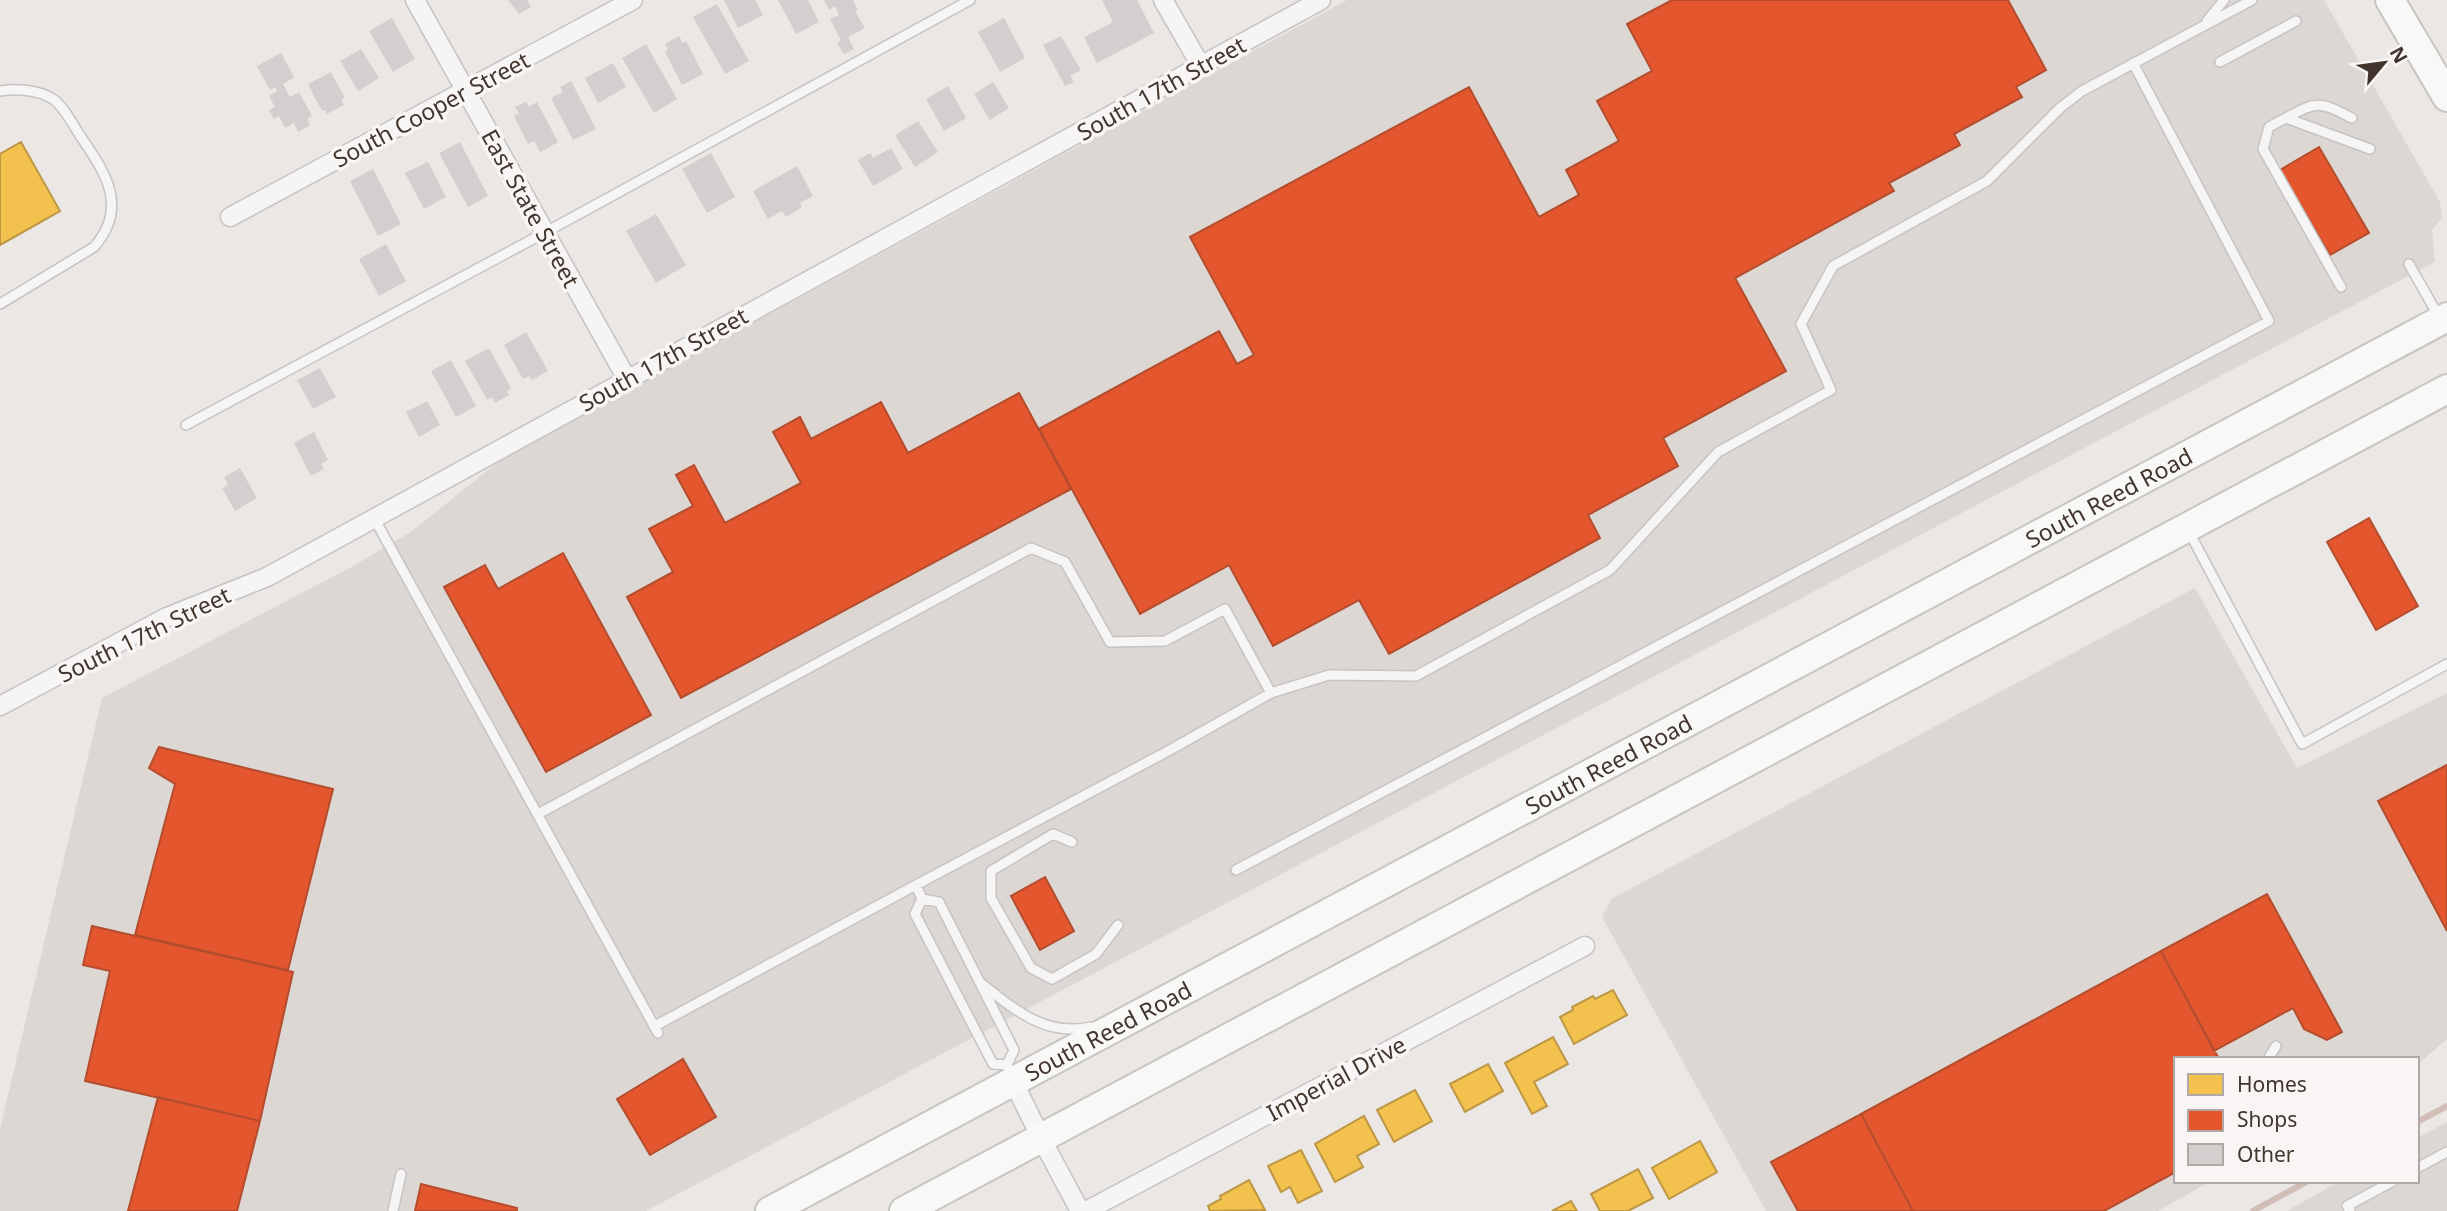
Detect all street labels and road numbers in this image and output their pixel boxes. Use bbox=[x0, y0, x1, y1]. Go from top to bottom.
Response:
street label: South 17th Street bbox=[1071, 28, 1251, 148]
street label: South Cooper Street bbox=[327, 44, 535, 174]
street label: East State Street bbox=[474, 123, 588, 293]
street label: South 17th Street bbox=[573, 299, 753, 419]
street label: South Reed Road bbox=[2020, 440, 2198, 555]
street label: South 17th Street bbox=[52, 578, 236, 690]
street label: South Reed Road bbox=[1519, 706, 1697, 822]
street label: South Reed Road bbox=[1019, 973, 1197, 1088]
street label: Imperial Drive bbox=[1261, 1028, 1411, 1128]

